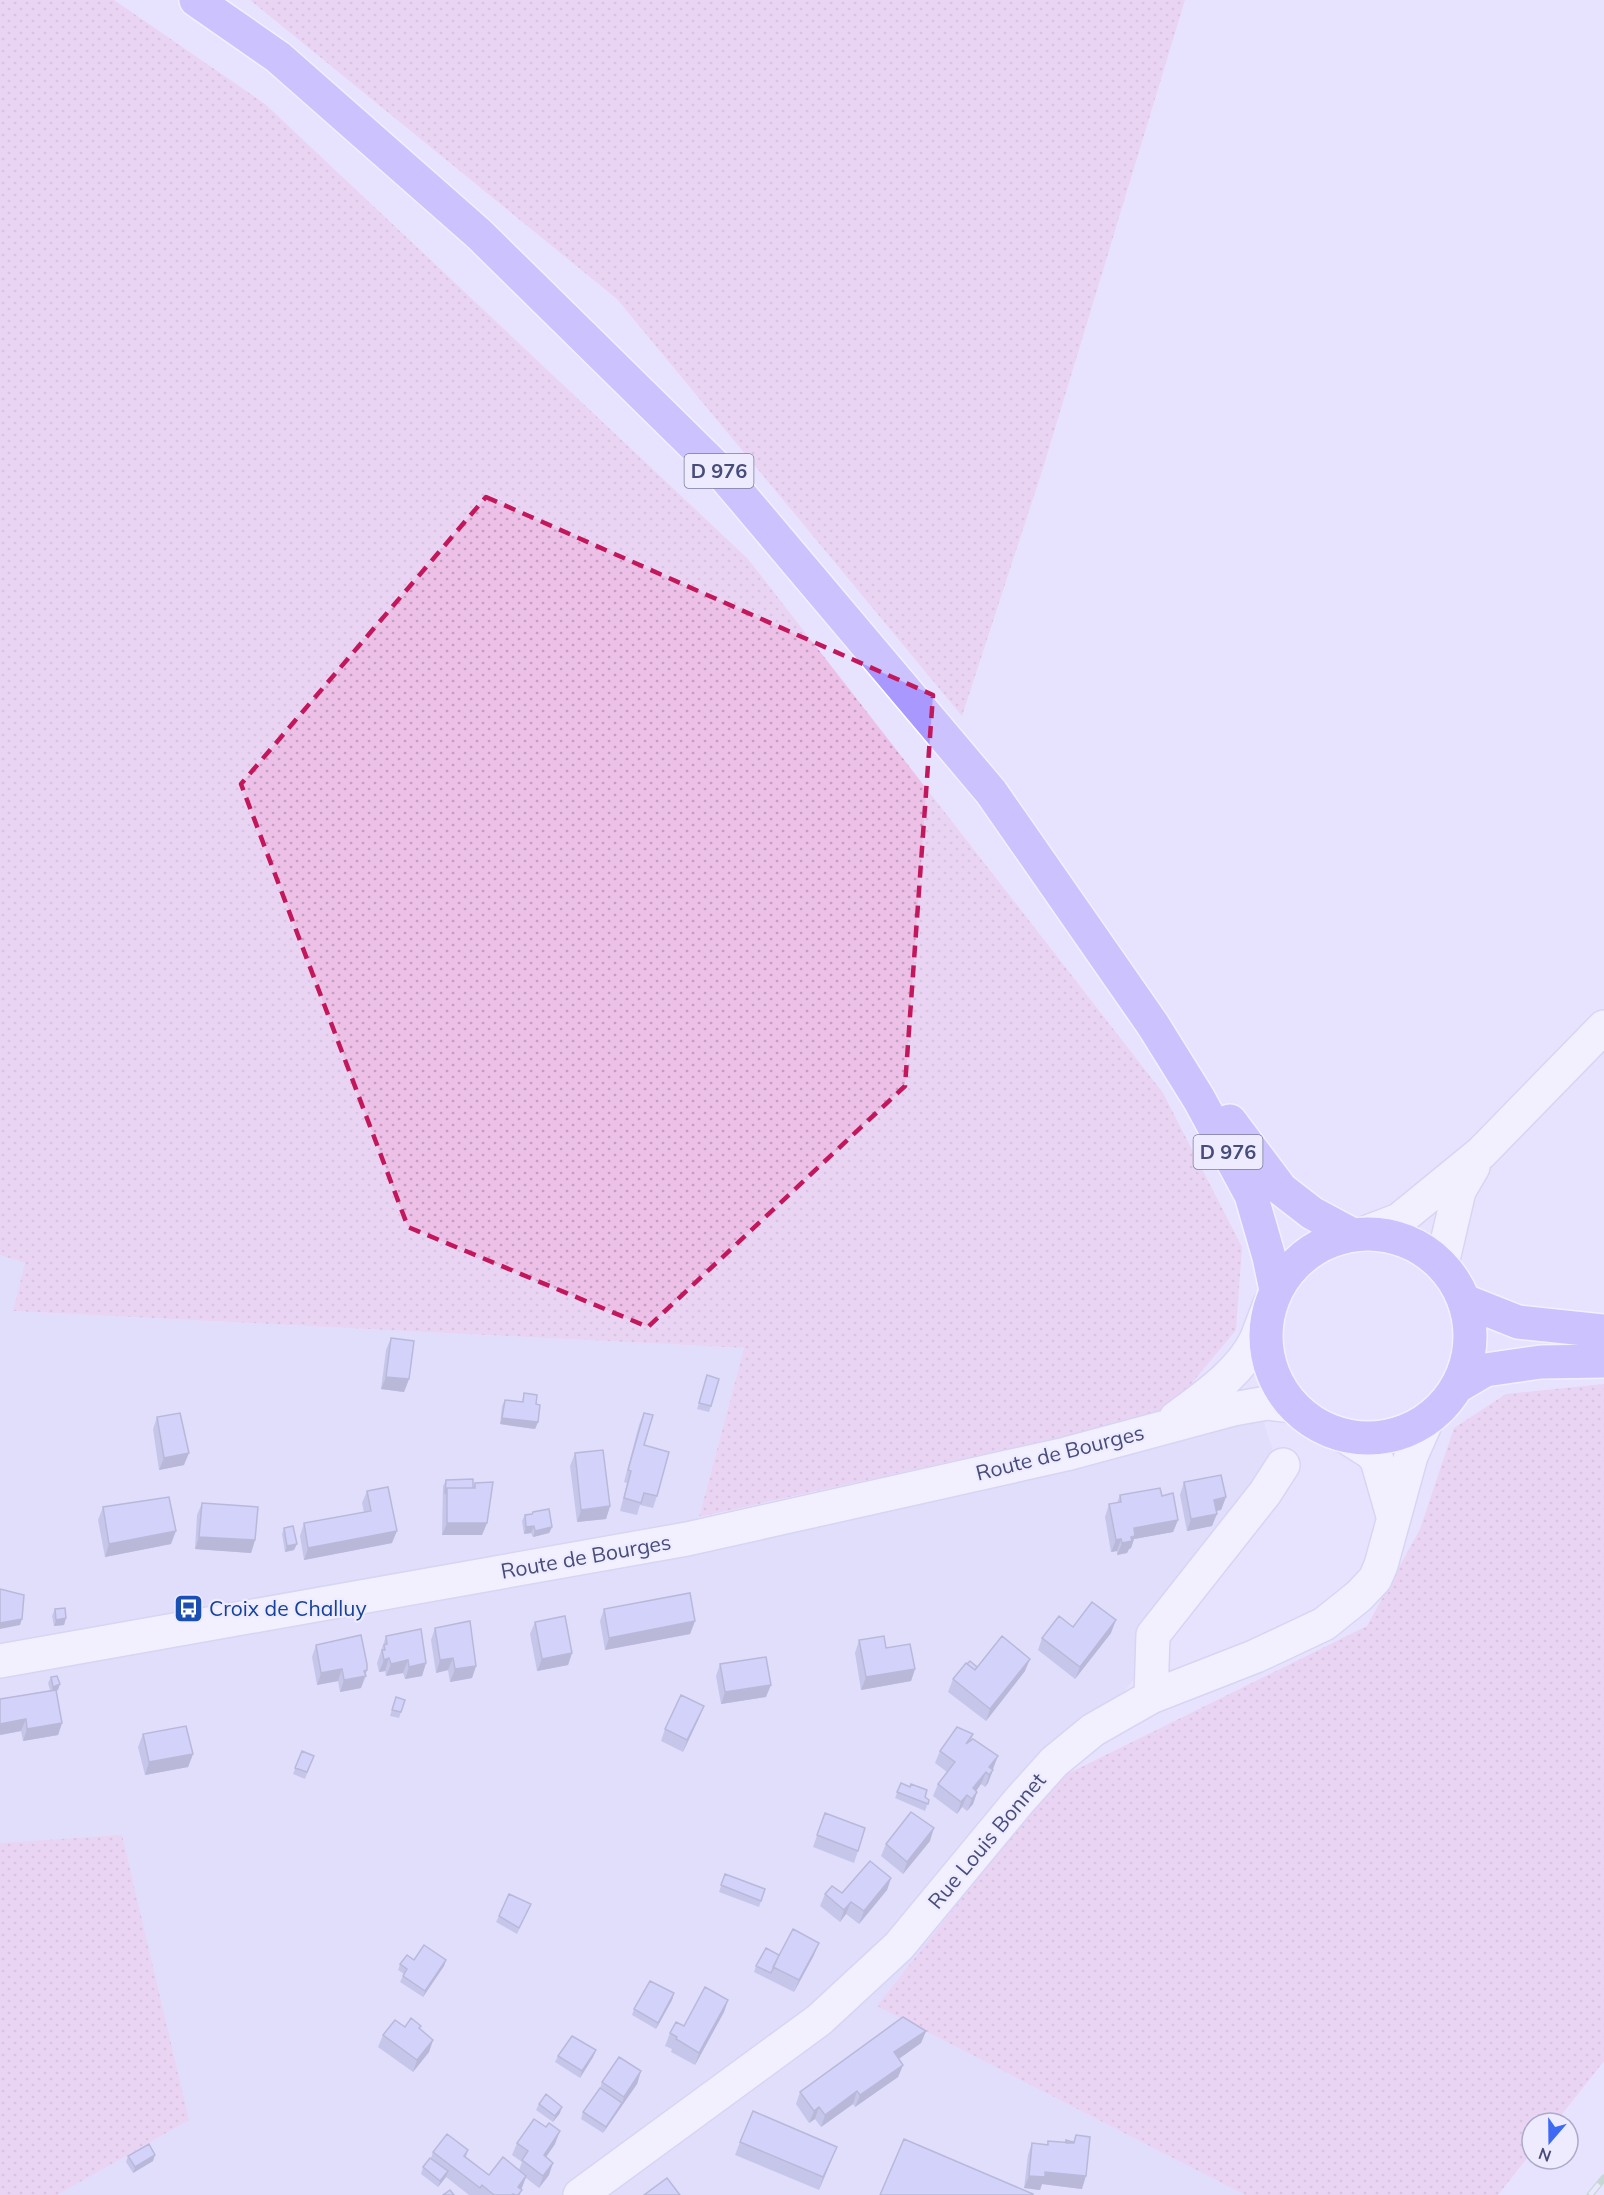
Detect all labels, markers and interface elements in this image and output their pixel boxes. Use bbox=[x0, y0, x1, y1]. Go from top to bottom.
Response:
road number: D 976 bbox=[684, 454, 754, 488]
road number: D 976 bbox=[1194, 1135, 1262, 1169]
street label: Route de Bourges bbox=[973, 1419, 1147, 1486]
street label: Route de Bourges bbox=[499, 1528, 673, 1584]
bus stop icon: Croix de Challuy bbox=[172, 1593, 204, 1625]
place label: Croix de Challuy bbox=[209, 1595, 367, 1621]
street label: Rue Louis Bonnet bbox=[922, 1767, 1051, 1914]
north arrow bbox=[1520, 2111, 1580, 2171]
text: N bbox=[1536, 2144, 1554, 2167]

